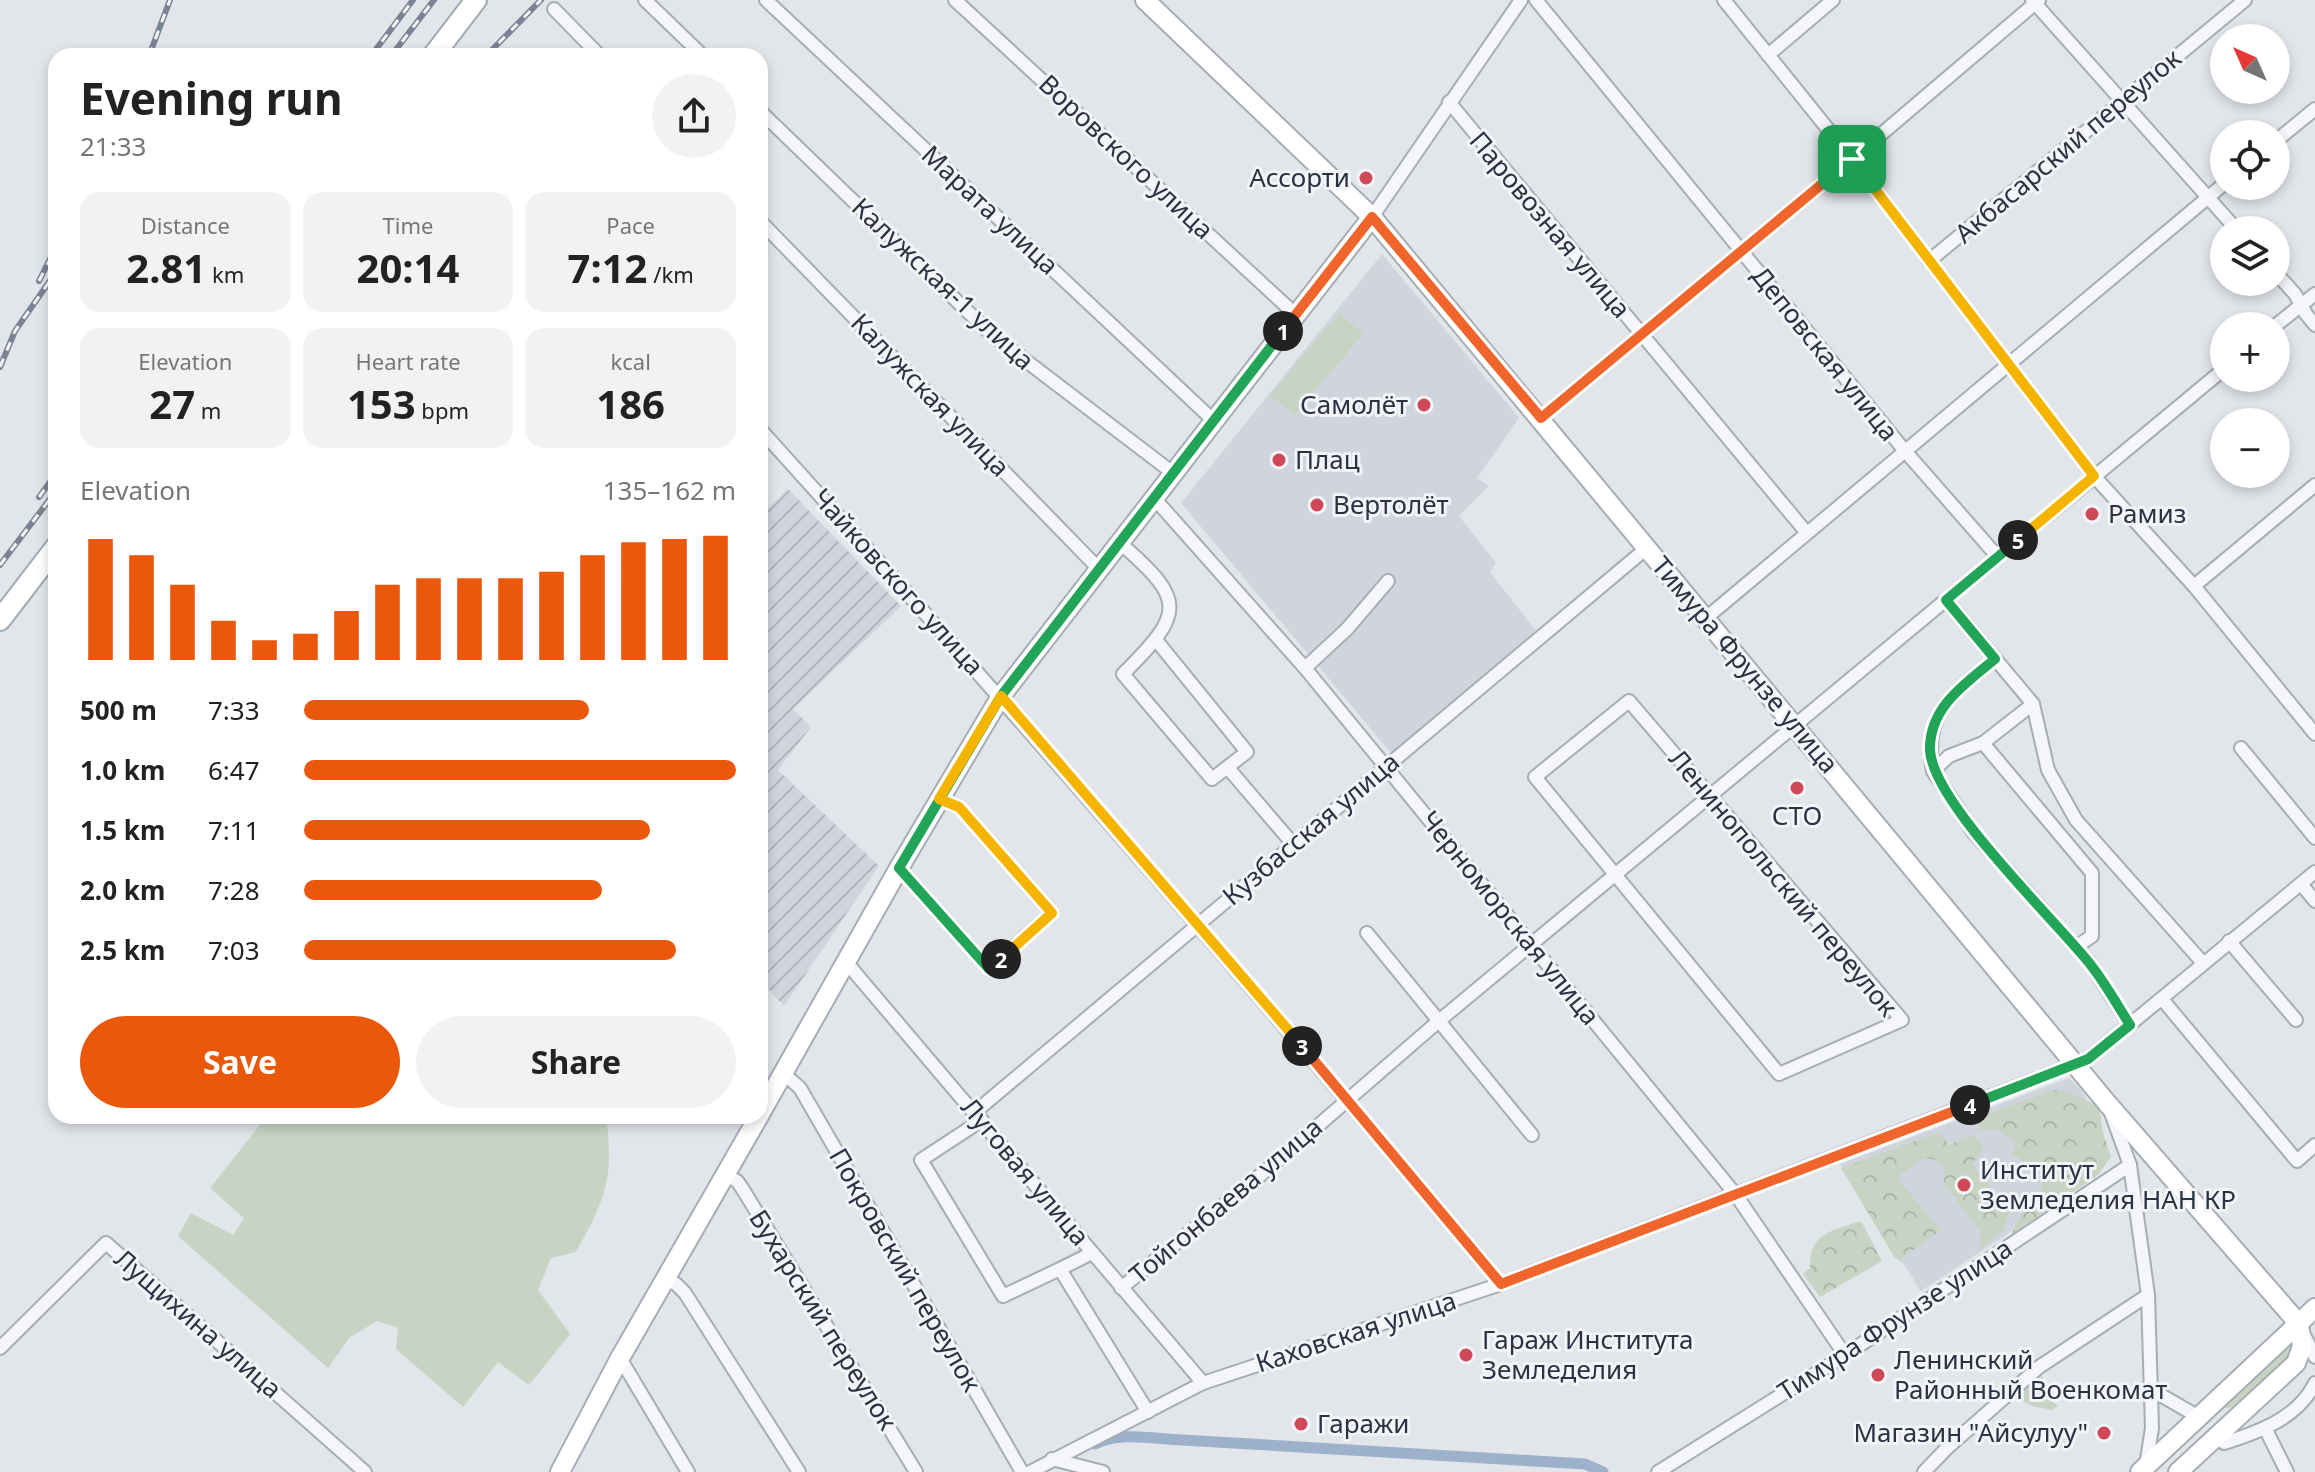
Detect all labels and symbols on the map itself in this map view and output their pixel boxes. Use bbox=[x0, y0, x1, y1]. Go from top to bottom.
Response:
north arrow bbox=[2210, 24, 2290, 104]
street label: Акбасарский переулок bbox=[1947, 40, 2188, 251]
street label: Воровского улица bbox=[1031, 66, 1222, 247]
street label: Паровозная улица bbox=[1462, 123, 1640, 325]
pin bbox=[1818, 125, 1886, 193]
street label: Марата улица bbox=[914, 136, 1067, 282]
place label: Ассорти bbox=[1249, 159, 1350, 195]
marker: Ассорти bbox=[1357, 169, 1375, 187]
street label: Калужская-1 улица bbox=[845, 189, 1043, 377]
street label: Деповская улица bbox=[1744, 258, 1907, 448]
street label: Калужская улица bbox=[843, 305, 1018, 484]
pin: 1 bbox=[1263, 311, 1303, 351]
place label: Самолёт bbox=[1300, 386, 1408, 422]
marker: Самолёт bbox=[1415, 396, 1433, 414]
place label: Плац bbox=[1295, 441, 1360, 477]
marker: Плац bbox=[1270, 451, 1288, 469]
street label: Чайковского улица bbox=[805, 480, 992, 683]
place label: Вертолёт bbox=[1333, 486, 1448, 522]
place label: Рамиз bbox=[2108, 495, 2186, 531]
marker: Вертолёт bbox=[1308, 496, 1326, 514]
marker: Рамиз bbox=[2083, 505, 2101, 523]
pin: 5 bbox=[1998, 520, 2038, 560]
street label: Тимура Фрунзе улица bbox=[1644, 548, 1847, 780]
street label: Ленинопольский переулок bbox=[1661, 741, 1906, 1024]
street label: Кузбасская улица bbox=[1214, 744, 1406, 913]
marker: СТО bbox=[1788, 779, 1806, 797]
place label: СТО bbox=[1772, 797, 1822, 833]
street label: Черноморская улица bbox=[1413, 803, 1609, 1032]
pin: 2 bbox=[981, 939, 1021, 979]
pin: 3 bbox=[1282, 1026, 1322, 1066]
pin: 4 bbox=[1950, 1085, 1990, 1125]
street label: Луговая улица bbox=[953, 1090, 1098, 1253]
street label: Тойгонбаева улица bbox=[1121, 1109, 1329, 1292]
street label: Покровский переулок bbox=[821, 1141, 990, 1398]
place label: Институт Земледелия НАН КР bbox=[1980, 1151, 2236, 1217]
marker: Институт Земледелия НАН КР bbox=[1955, 1176, 1973, 1194]
street label: Бухарский переулок bbox=[741, 1202, 906, 1437]
street label: Тимура Фрунзе улица bbox=[1770, 1230, 2019, 1409]
street label: Лущихина улица bbox=[107, 1240, 290, 1406]
street label: Каховская улица bbox=[1251, 1282, 1461, 1380]
place label: Гараж Института Земледелия bbox=[1482, 1321, 1693, 1387]
place label: Ленинский Районный Военкомат bbox=[1894, 1341, 2167, 1407]
marker: Гараж Института Земледелия bbox=[1457, 1346, 1475, 1364]
marker: Ленинский Районный Военкомат bbox=[1869, 1366, 1887, 1384]
place label: Гаражи bbox=[1317, 1405, 1409, 1441]
place label: Магазин "Айсулуу" bbox=[1853, 1414, 2088, 1450]
marker: Гаражи bbox=[1292, 1415, 1310, 1433]
marker: Магазин "Айсулуу" bbox=[2095, 1424, 2113, 1442]

